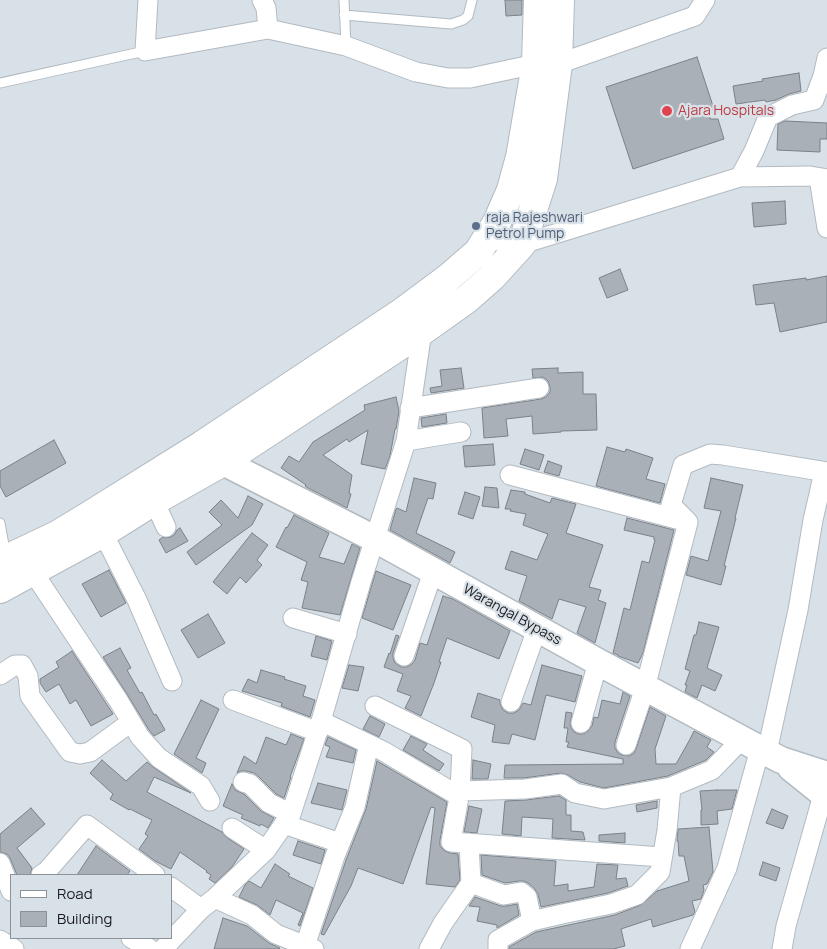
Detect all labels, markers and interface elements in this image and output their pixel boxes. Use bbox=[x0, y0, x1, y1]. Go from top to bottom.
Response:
place label: Ajara Hospitals bbox=[678, 103, 774, 119]
marker: Ajara Hospitals bbox=[660, 104, 674, 118]
place label: raja Rajeshwari Petrol Pump bbox=[486, 210, 583, 242]
marker: raja Rajeshwari Petrol Pump bbox=[470, 220, 482, 232]
street label: Warangal Bypass bbox=[460, 581, 564, 649]
legend bbox=[10, 874, 172, 939]
text: Road bbox=[57, 883, 93, 904]
text: Building bbox=[57, 908, 112, 929]

